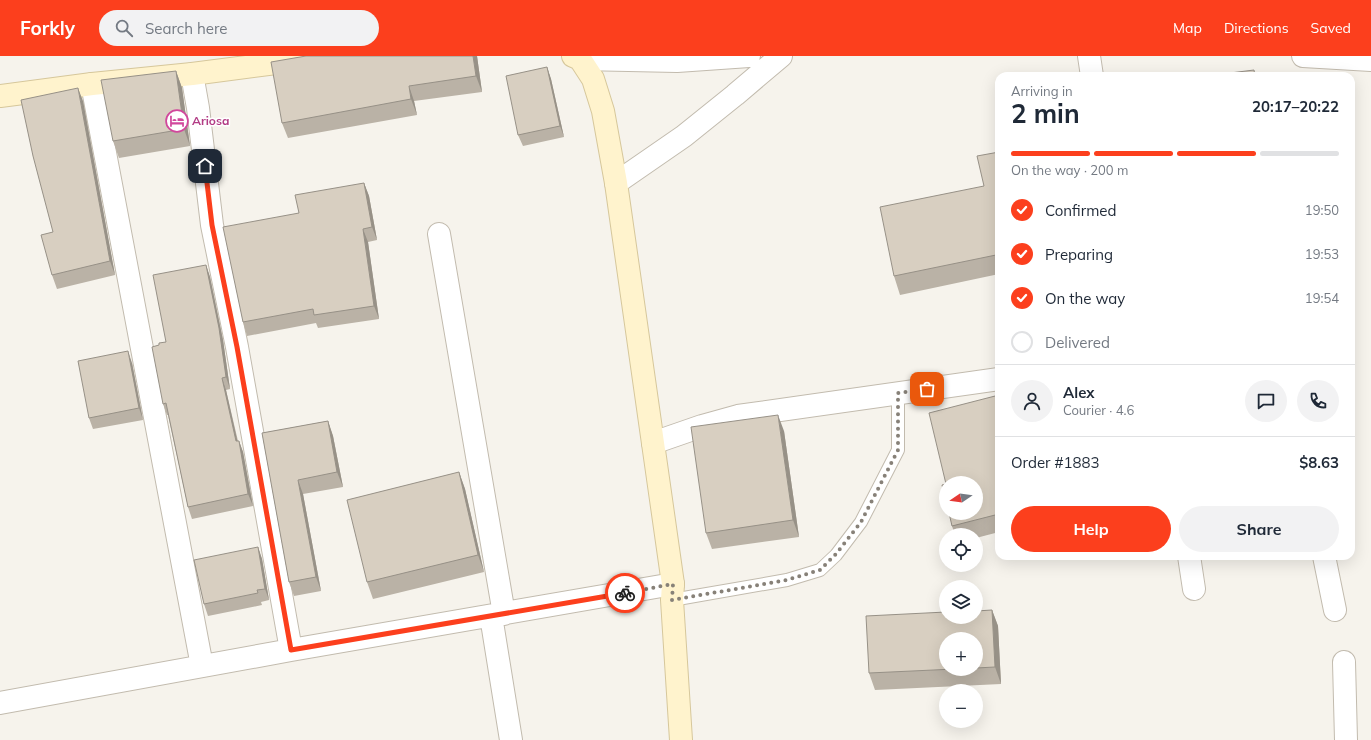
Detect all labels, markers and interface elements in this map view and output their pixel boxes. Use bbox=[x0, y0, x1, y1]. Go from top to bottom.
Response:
search box bbox=[99, 10, 379, 46]
text: Forkly bbox=[20, 16, 75, 40]
icon: search bbox=[113, 17, 135, 39]
text: Search here bbox=[145, 19, 227, 38]
text: Map bbox=[1173, 19, 1202, 37]
text: Directions bbox=[1224, 19, 1289, 37]
text: Saved bbox=[1311, 19, 1351, 37]
text: Arriving in bbox=[1011, 83, 1073, 99]
text: 2 min bbox=[1011, 97, 1080, 130]
text: 20:17–20:22 bbox=[1252, 97, 1339, 116]
hotel icon: Ariosa bbox=[164, 108, 190, 134]
place label: Ariosa bbox=[192, 113, 229, 128]
pin bbox=[188, 149, 222, 183]
icon: home bbox=[194, 155, 216, 177]
text: On the way · 200 m bbox=[1011, 162, 1128, 178]
icon: check bbox=[1011, 199, 1033, 221]
text: Confirmed bbox=[1045, 201, 1116, 220]
text: 19:50 bbox=[1305, 202, 1339, 218]
icon: check bbox=[1011, 243, 1033, 265]
text: Preparing bbox=[1045, 245, 1113, 264]
text: 19:53 bbox=[1305, 246, 1339, 262]
icon: check bbox=[1011, 287, 1033, 309]
text: On the way bbox=[1045, 289, 1125, 308]
text: 19:54 bbox=[1305, 290, 1339, 306]
text: Delivered bbox=[1045, 333, 1110, 352]
pin bbox=[910, 372, 944, 406]
icon: bag bbox=[916, 378, 938, 400]
button: person bbox=[1011, 380, 1053, 422]
button: chat bbox=[1245, 380, 1287, 422]
button: phone bbox=[1297, 380, 1339, 422]
text: Alex bbox=[1063, 383, 1095, 402]
text: Courier · 4.6 bbox=[1063, 402, 1134, 418]
text: Order #1883 bbox=[1011, 453, 1099, 472]
text: $8.63 bbox=[1299, 453, 1339, 472]
north arrow bbox=[939, 476, 983, 520]
map controls bbox=[939, 476, 983, 728]
button: Help bbox=[1011, 506, 1171, 552]
button: Share bbox=[1179, 506, 1339, 552]
button: locate bbox=[939, 528, 983, 572]
courier bbox=[605, 573, 645, 613]
button: layers bbox=[939, 580, 983, 624]
icon: bike bbox=[614, 582, 636, 604]
button: + bbox=[939, 632, 983, 676]
button: − bbox=[939, 684, 983, 728]

